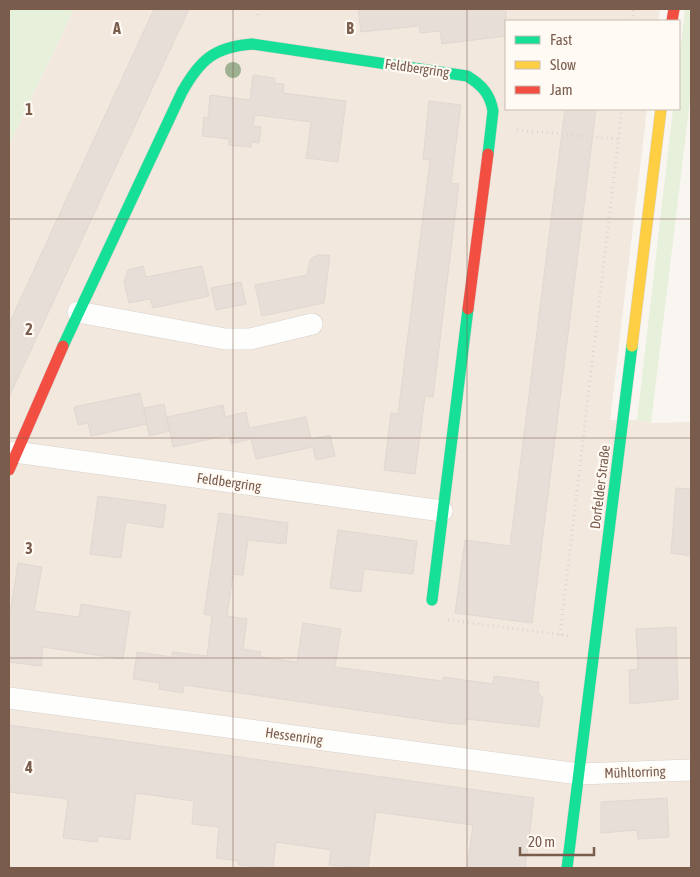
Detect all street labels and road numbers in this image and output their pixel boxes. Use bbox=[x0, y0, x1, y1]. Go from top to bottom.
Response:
street label: Feldbergring bbox=[384, 56, 450, 80]
street label: Dorfelder Straße bbox=[587, 444, 613, 530]
street label: Feldbergring bbox=[196, 470, 262, 494]
street label: Hessenring bbox=[264, 724, 324, 748]
street label: Mühltorring bbox=[604, 763, 666, 781]

